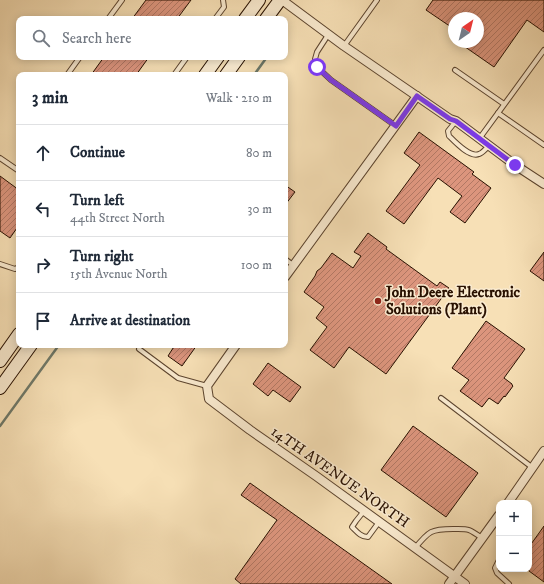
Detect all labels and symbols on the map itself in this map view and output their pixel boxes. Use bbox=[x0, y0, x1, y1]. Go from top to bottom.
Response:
north arrow bbox=[448, 12, 484, 48]
route start bbox=[308, 58, 326, 76]
route end bbox=[506, 156, 524, 174]
place label: John Deere Electronic Solutions (Plant) bbox=[384, 283, 521, 319]
marker: John Deere Electronic Solutions (Plant) bbox=[373, 296, 383, 306]
street label: 14TH AVENUE NORTH bbox=[267, 422, 413, 532]

